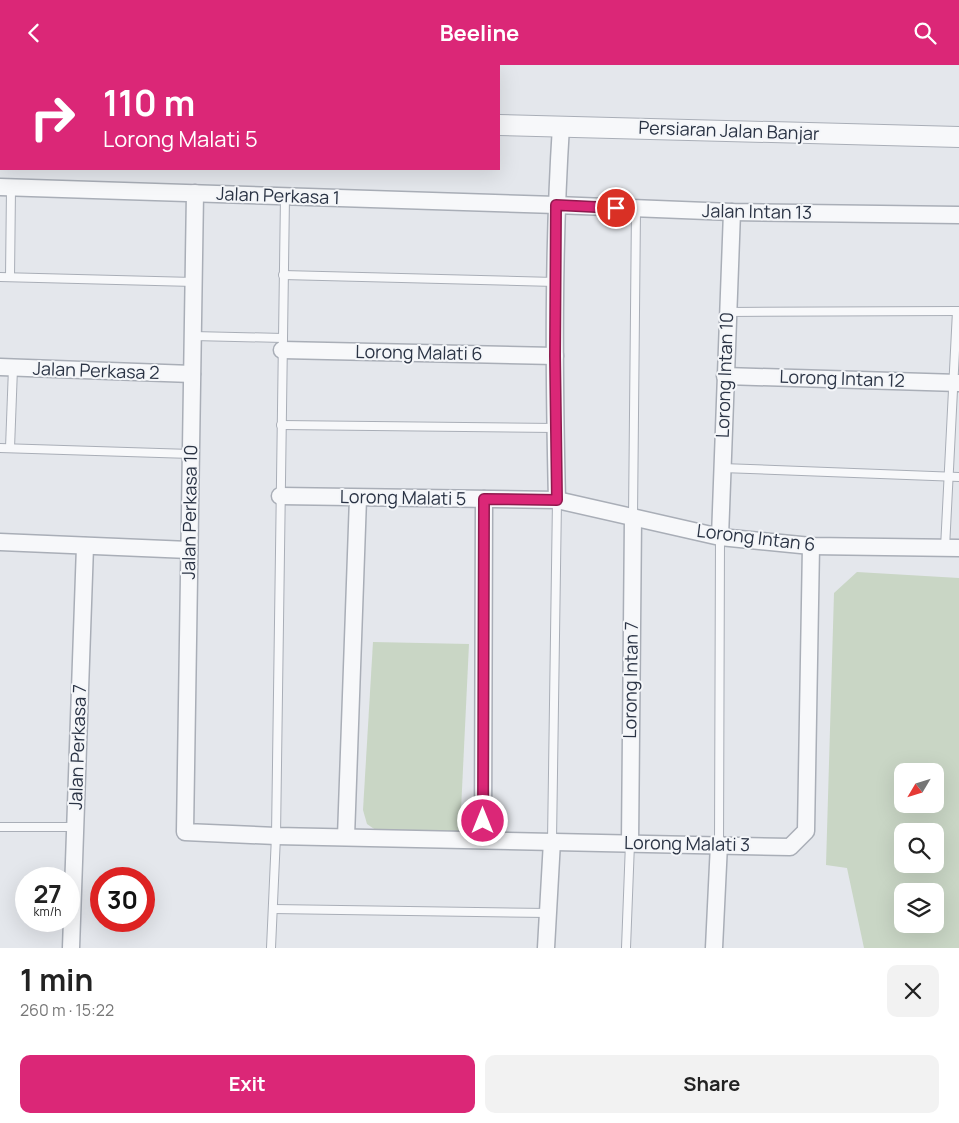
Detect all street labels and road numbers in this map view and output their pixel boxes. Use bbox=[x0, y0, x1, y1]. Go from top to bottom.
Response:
street label: Persiaran Jalan Banjar bbox=[638, 115, 820, 145]
street label: Jalan Perkasa 1 bbox=[216, 181, 340, 209]
street label: Jalan Intan 13 bbox=[702, 198, 812, 224]
street label: Lorong Intan 10 bbox=[710, 312, 738, 438]
street label: Lorong Malati 6 bbox=[355, 339, 483, 365]
street label: Jalan Perkasa 2 bbox=[32, 356, 160, 384]
street label: Lorong Intan 12 bbox=[779, 364, 905, 392]
street label: Jalan Perkasa 10 bbox=[176, 444, 202, 580]
street label: Lorong Malati 5 bbox=[340, 484, 466, 510]
street label: Lorong Intan 6 bbox=[695, 518, 817, 556]
street label: Lorong Intan 7 bbox=[617, 621, 643, 739]
street label: Jalan Perkasa 7 bbox=[63, 684, 91, 810]
street label: Lorong Malati 3 bbox=[624, 830, 750, 856]

